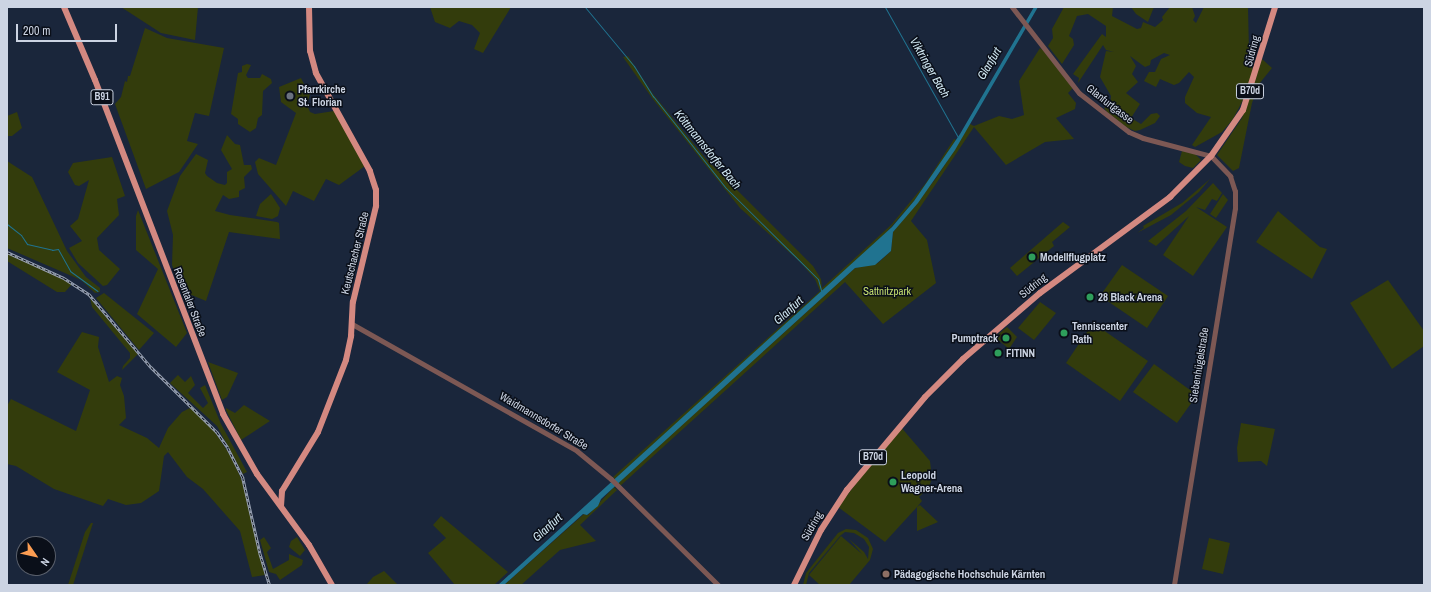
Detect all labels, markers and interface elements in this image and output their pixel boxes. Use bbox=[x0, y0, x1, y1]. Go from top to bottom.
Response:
scale bar bbox=[18, 16, 119, 42]
text: 200 m bbox=[23, 23, 50, 39]
street label: Südring bbox=[1242, 34, 1262, 68]
water label: Viktringer Bach bbox=[906, 35, 952, 101]
water label: Glanfurt bbox=[975, 45, 1005, 83]
street label: Glanfurtgasse bbox=[1084, 82, 1136, 126]
place label: Pfarrkirche St. Florian bbox=[298, 83, 346, 109]
road number: B70d bbox=[1235, 83, 1265, 99]
road number: B91 bbox=[90, 89, 114, 105]
marker: Pfarrkirche St. Florian bbox=[285, 91, 295, 101]
water label: Köttmannsdorfer Bach bbox=[671, 107, 743, 193]
street label: Keutschacher Straße bbox=[338, 210, 372, 296]
place label: Modellflugplatz bbox=[1040, 250, 1106, 264]
marker: Modellflugplatz bbox=[1027, 252, 1037, 262]
street label: Rosentaler Straße bbox=[171, 265, 209, 339]
street label: Südring bbox=[1017, 271, 1049, 301]
park label: Sattnitzpark bbox=[863, 284, 911, 298]
place label: 28 Black Arena bbox=[1098, 290, 1163, 304]
marker: 28 Black Arena bbox=[1085, 292, 1095, 302]
water label: Glanfurt bbox=[771, 294, 807, 328]
place label: Tenniscenter Rath bbox=[1072, 320, 1127, 346]
street label: Siebenhügelstraße bbox=[1187, 326, 1211, 404]
marker: Tenniscenter Rath bbox=[1059, 328, 1069, 338]
place label: Pumptrack bbox=[951, 331, 998, 345]
marker: Pumptrack bbox=[1001, 333, 1011, 343]
place label: FITINN bbox=[1006, 346, 1035, 360]
marker: FITINN bbox=[993, 348, 1003, 358]
street label: Waidmannsdorfer Straße bbox=[497, 389, 591, 453]
road number: B70d bbox=[858, 449, 888, 465]
place label: Leopold Wagner-Arena bbox=[901, 469, 962, 495]
marker: Leopold Wagner-Arena bbox=[888, 477, 898, 487]
street label: Südring bbox=[798, 509, 826, 543]
water label: Glanfurt bbox=[530, 511, 566, 545]
north arrow bbox=[16, 536, 56, 576]
text: N bbox=[37, 556, 53, 569]
place label: Pädagogische Hochschule Kärnten bbox=[894, 567, 1045, 581]
marker: Pädagogische Hochschule Kärnten bbox=[881, 569, 891, 579]

